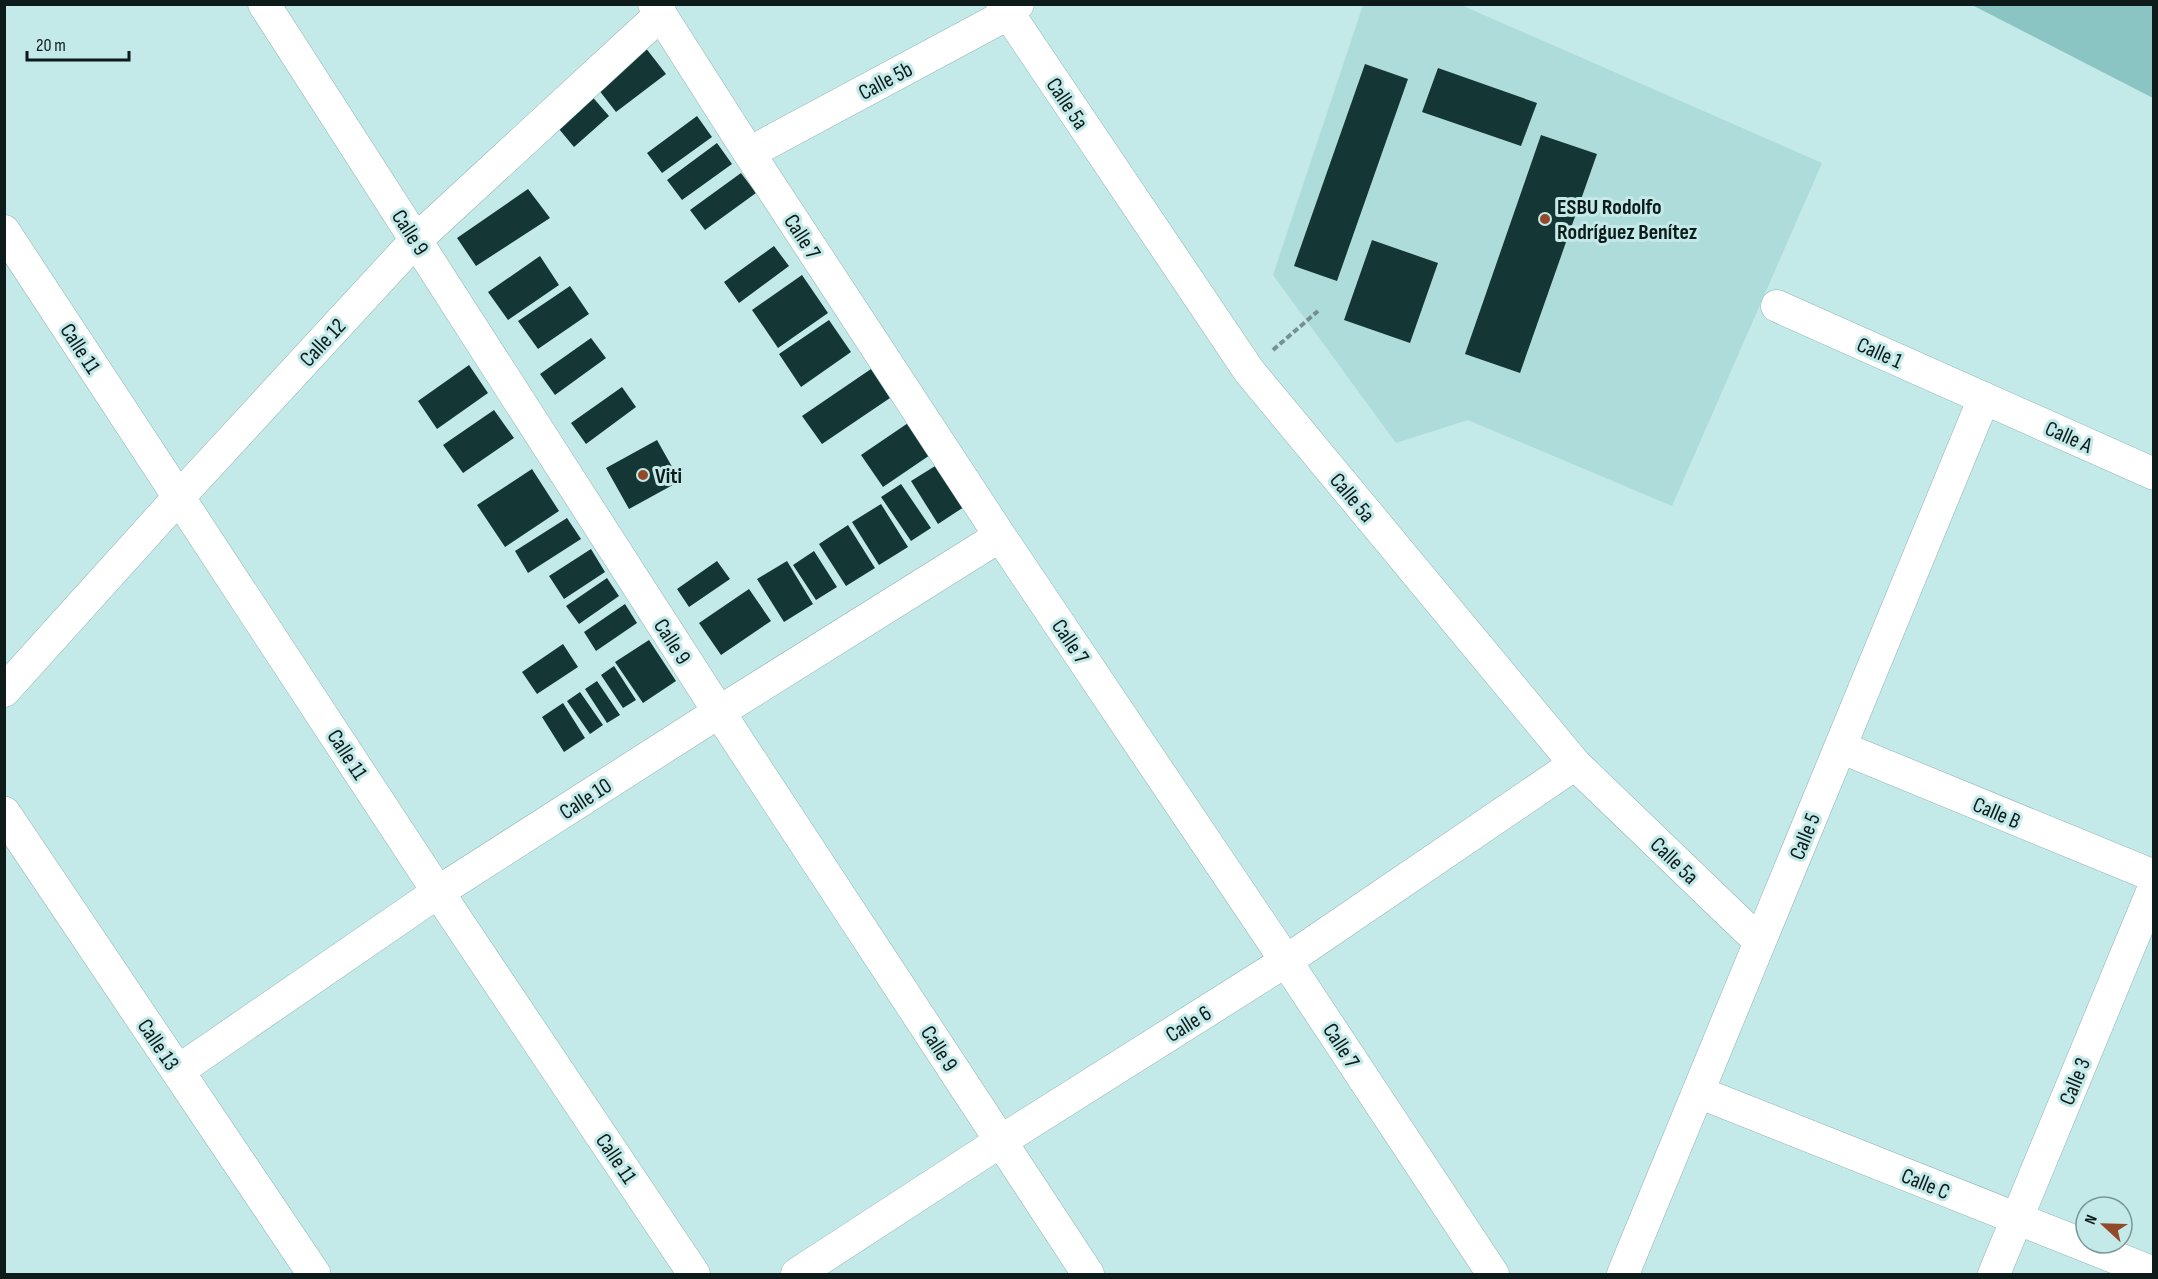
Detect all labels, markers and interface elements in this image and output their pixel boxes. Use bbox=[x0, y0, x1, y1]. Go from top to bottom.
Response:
scale bar bbox=[27, 24, 129, 62]
text: 20 m bbox=[36, 35, 66, 56]
street label: Calle 5b bbox=[854, 56, 917, 107]
street label: Calle 5a bbox=[1040, 73, 1094, 135]
place label: ESBU Rodolfo Rodríguez Benítez bbox=[1557, 194, 1698, 246]
street label: Calle 9 bbox=[385, 205, 434, 261]
street label: Calle 7 bbox=[777, 209, 826, 265]
marker: ESBU Rodolfo Rodríguez Benítez bbox=[1538, 212, 1552, 226]
street label: Calle 12 bbox=[294, 313, 352, 373]
street label: Calle 11 bbox=[54, 319, 106, 379]
street label: Calle 1 bbox=[1852, 331, 1907, 375]
street label: Calle A bbox=[2041, 415, 2097, 460]
place label: Viti bbox=[655, 463, 682, 490]
marker: Viti bbox=[636, 468, 650, 482]
street label: Calle 5a bbox=[1323, 468, 1380, 528]
street label: Calle 9 bbox=[647, 614, 696, 670]
street label: Calle 7 bbox=[1045, 614, 1095, 669]
street label: Calle 11 bbox=[321, 725, 373, 785]
street label: Calle 10 bbox=[555, 772, 617, 826]
street label: Calle B bbox=[1969, 791, 2024, 835]
street label: Calle 5 bbox=[1784, 809, 1827, 864]
street label: Calle 5a bbox=[1644, 832, 1704, 890]
street label: Calle 6 bbox=[1161, 1000, 1217, 1049]
street label: Calle 13 bbox=[131, 1014, 185, 1076]
street label: Calle 7 bbox=[1316, 1018, 1365, 1074]
street label: Calle 9 bbox=[914, 1021, 963, 1077]
street label: Calle 3 bbox=[2054, 1054, 2097, 1109]
street label: Calle 11 bbox=[589, 1129, 642, 1189]
street label: Calle C bbox=[1897, 1163, 1954, 1206]
north arrow bbox=[2074, 1195, 2134, 1255]
text: N bbox=[2081, 1212, 2102, 1227]

